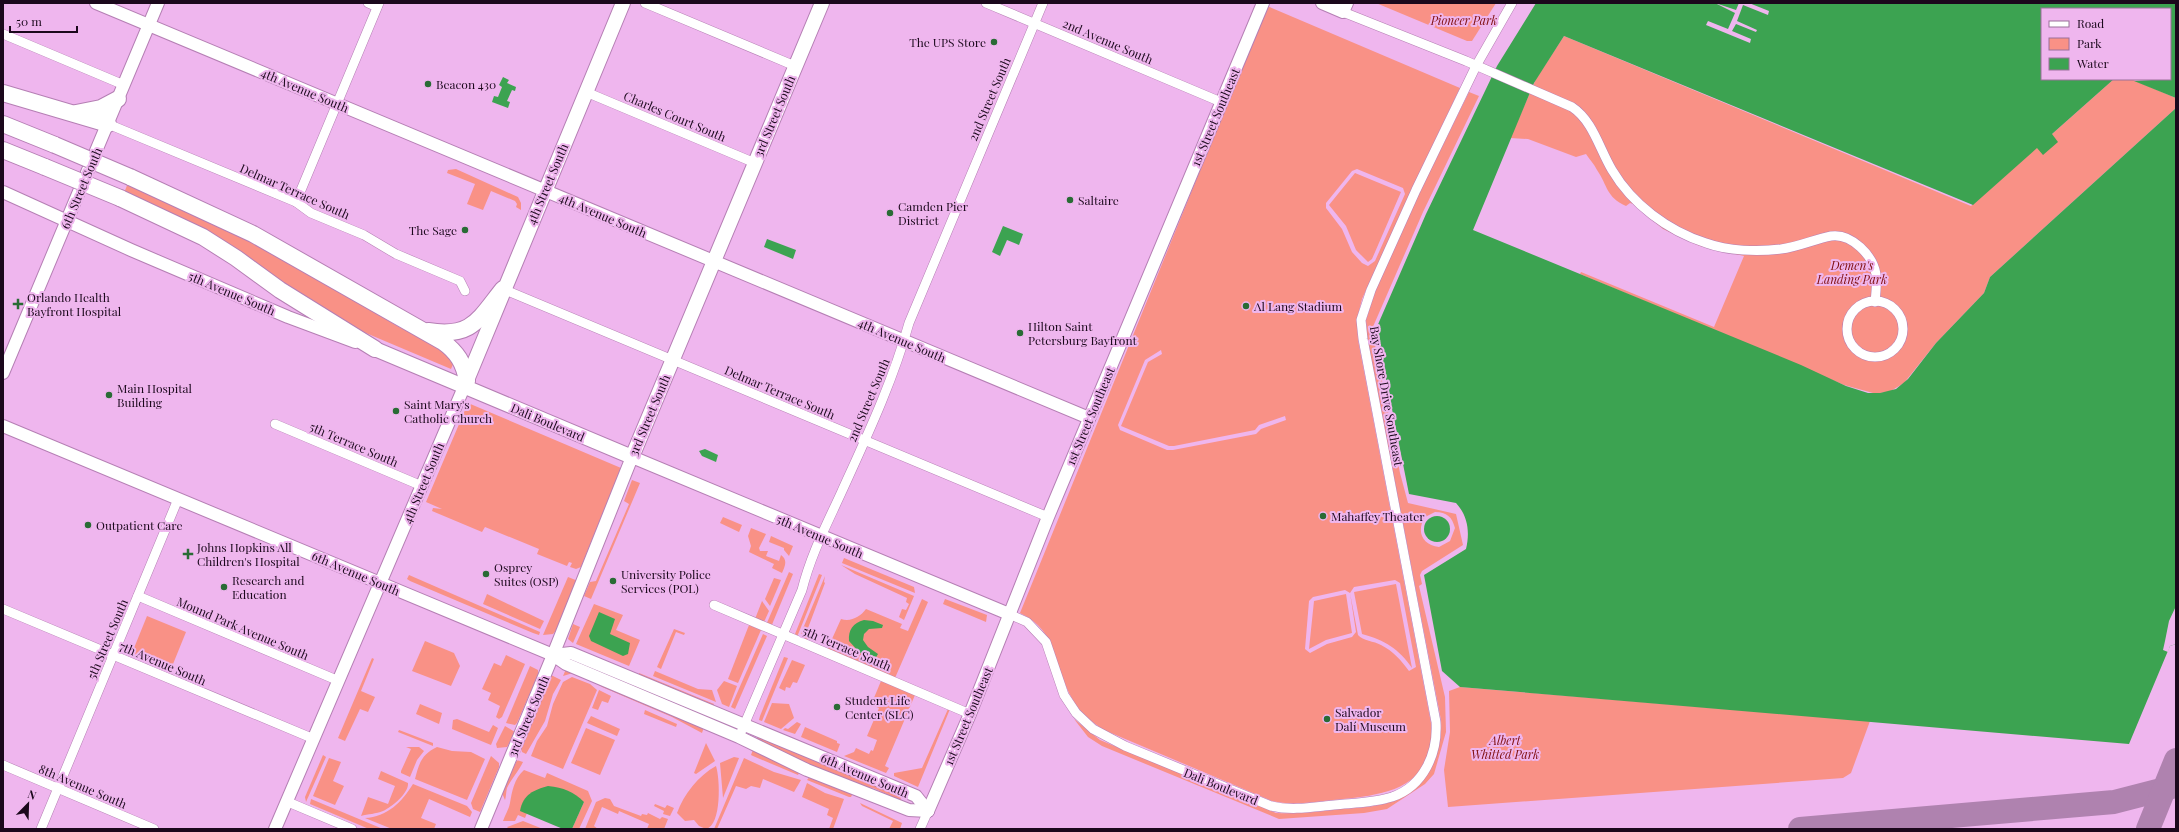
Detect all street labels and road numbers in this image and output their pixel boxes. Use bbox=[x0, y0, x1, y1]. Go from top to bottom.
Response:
street label: 2nd Avenue South bbox=[1061, 15, 1155, 67]
street label: 2nd Street South bbox=[964, 55, 1014, 143]
street label: 4th Avenue South bbox=[259, 64, 351, 116]
street label: 1st Street Southeast bbox=[1187, 65, 1243, 168]
street label: 3rd Street South bbox=[750, 73, 798, 159]
street label: Charles Court South bbox=[621, 87, 729, 145]
street label: 4th Street South bbox=[523, 141, 571, 227]
street label: 6th Street South bbox=[57, 145, 105, 231]
street label: Delmar Terrace South bbox=[238, 160, 352, 222]
street label: 4th Avenue South bbox=[557, 189, 649, 241]
street label: 5th Avenue South bbox=[186, 268, 278, 318]
street label: 4th Avenue South bbox=[856, 314, 948, 366]
street label: Bay Shore Drive Southeast bbox=[1367, 325, 1407, 468]
street label: 2nd Street South bbox=[843, 356, 893, 444]
street label: Delmar Terrace South bbox=[722, 361, 838, 423]
street label: 1st Street Southeast bbox=[1062, 364, 1118, 467]
street label: 3rd Street South bbox=[625, 372, 673, 458]
street label: Dali Boulevard bbox=[509, 399, 587, 445]
street label: 5th Terrace South bbox=[307, 418, 401, 470]
street label: 4th Street South bbox=[399, 440, 447, 526]
street label: 5th Avenue South bbox=[774, 511, 866, 561]
street label: 6th Avenue South bbox=[310, 547, 402, 599]
street label: Mound Park Avenue South bbox=[175, 593, 311, 663]
street label: 5th Street South bbox=[83, 596, 131, 682]
street label: 5th Terrace South bbox=[800, 622, 894, 674]
street label: 7th Avenue South bbox=[117, 638, 209, 688]
street label: 1st Street Southeast bbox=[940, 664, 996, 767]
street label: 3rd Street South bbox=[504, 673, 552, 759]
street label: 6th Avenue South bbox=[819, 749, 911, 801]
street label: 8th Avenue South bbox=[37, 760, 129, 812]
street label: Dali Boulevard bbox=[1182, 764, 1261, 808]

